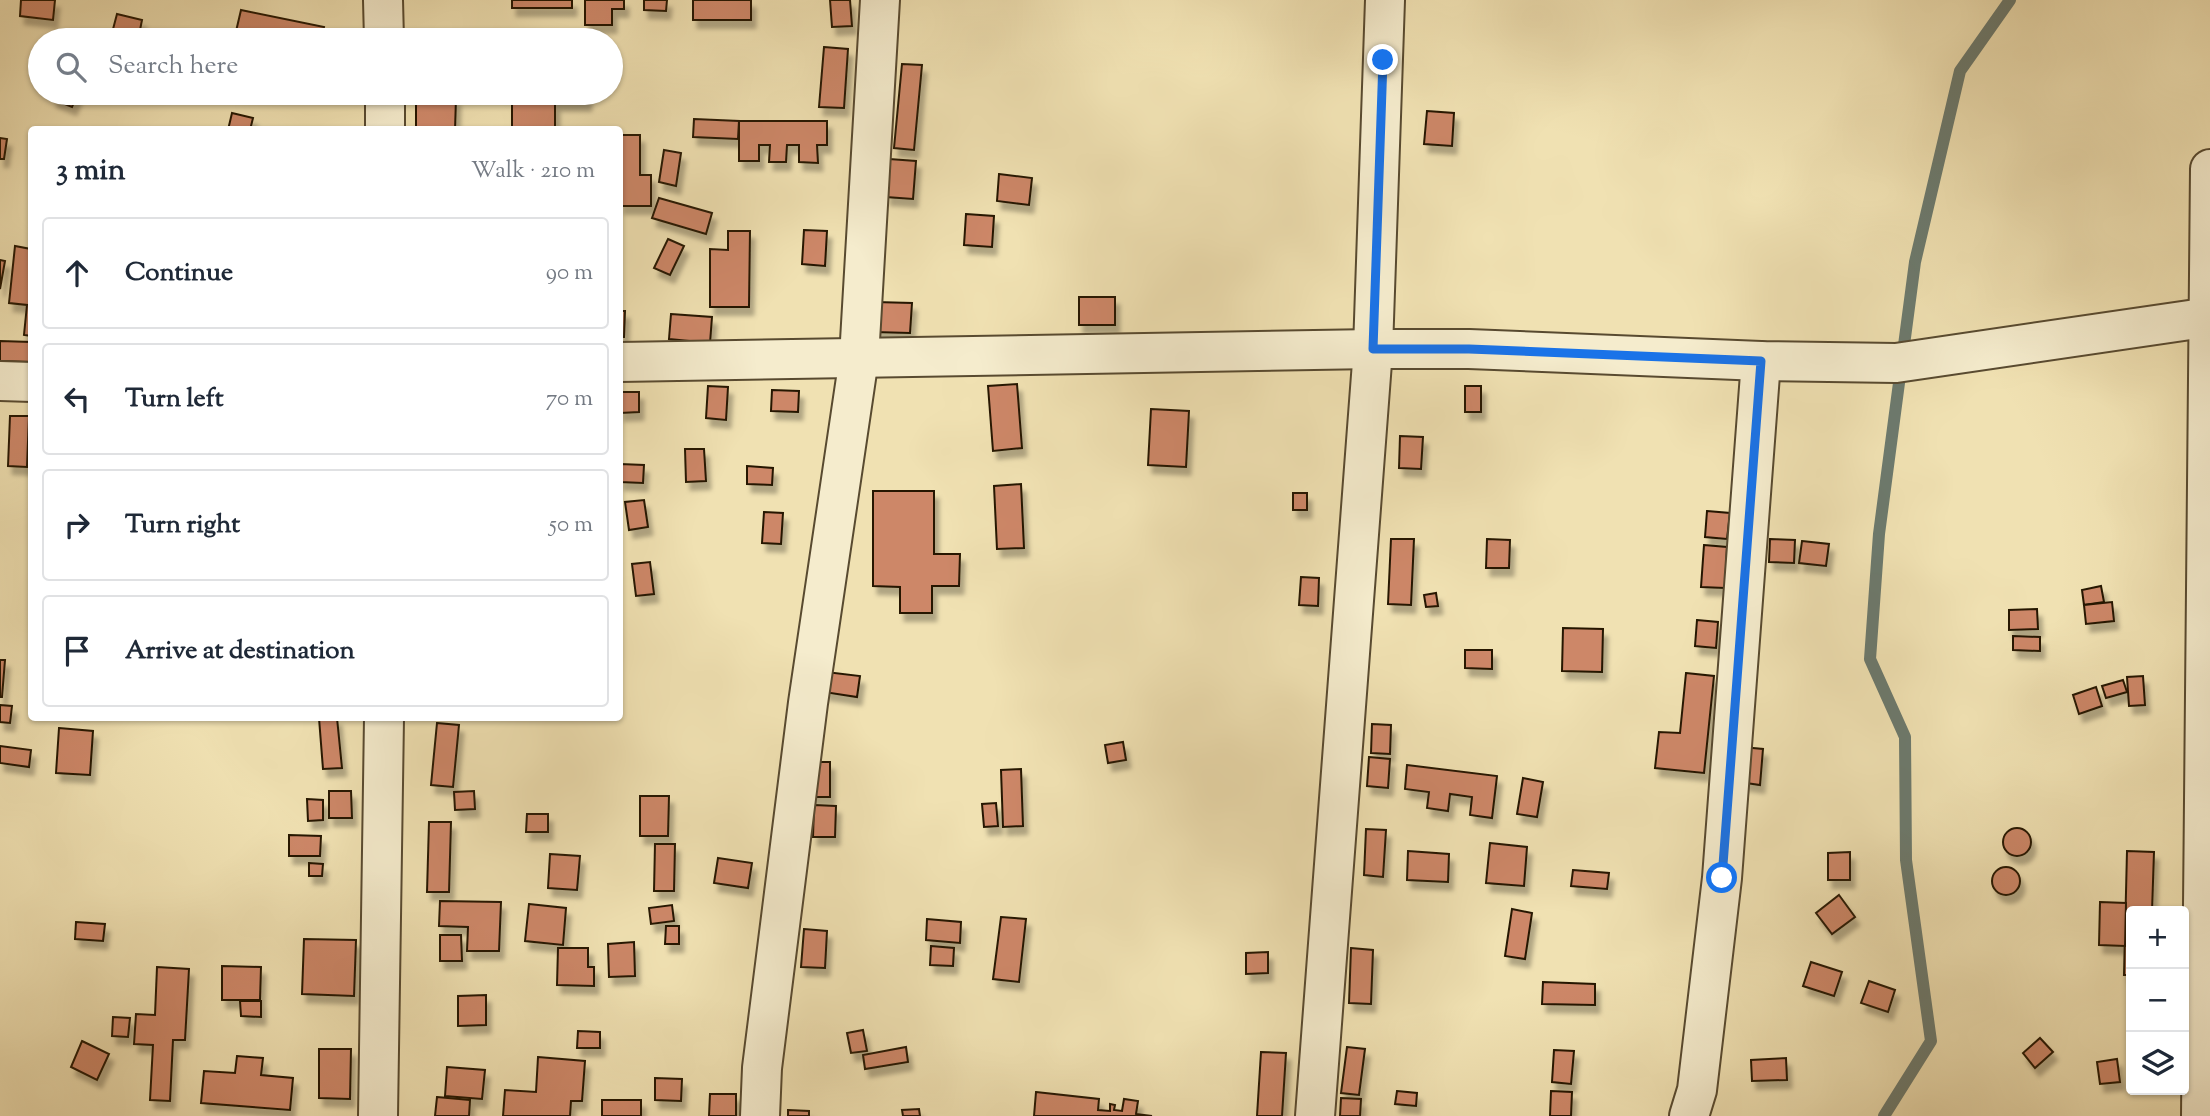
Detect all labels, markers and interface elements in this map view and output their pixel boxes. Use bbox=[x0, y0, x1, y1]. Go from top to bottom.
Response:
search box bbox=[28, 28, 623, 105]
route end bbox=[1367, 44, 1398, 75]
icon: search bbox=[52, 48, 90, 86]
text: Search here bbox=[108, 48, 238, 85]
text: 3 min bbox=[56, 150, 126, 193]
text: Walk · 210 m bbox=[471, 155, 595, 188]
icon: ahead bbox=[58, 254, 96, 292]
text: Continue bbox=[125, 255, 233, 292]
text: 90 m bbox=[546, 257, 593, 290]
icon: left bbox=[58, 380, 96, 418]
text: Turn left bbox=[125, 381, 224, 418]
text: 70 m bbox=[546, 383, 593, 416]
icon: right bbox=[58, 506, 96, 544]
text: Turn right bbox=[125, 507, 240, 544]
text: 50 m bbox=[549, 509, 593, 542]
icon: arrive bbox=[58, 632, 96, 670]
text: Arrive at destination bbox=[125, 633, 355, 670]
route start bbox=[1706, 862, 1737, 893]
map controls bbox=[2126, 906, 2189, 1095]
button: + bbox=[2126, 906, 2189, 969]
button: − bbox=[2126, 969, 2189, 1032]
button: layers bbox=[2126, 1032, 2189, 1095]

